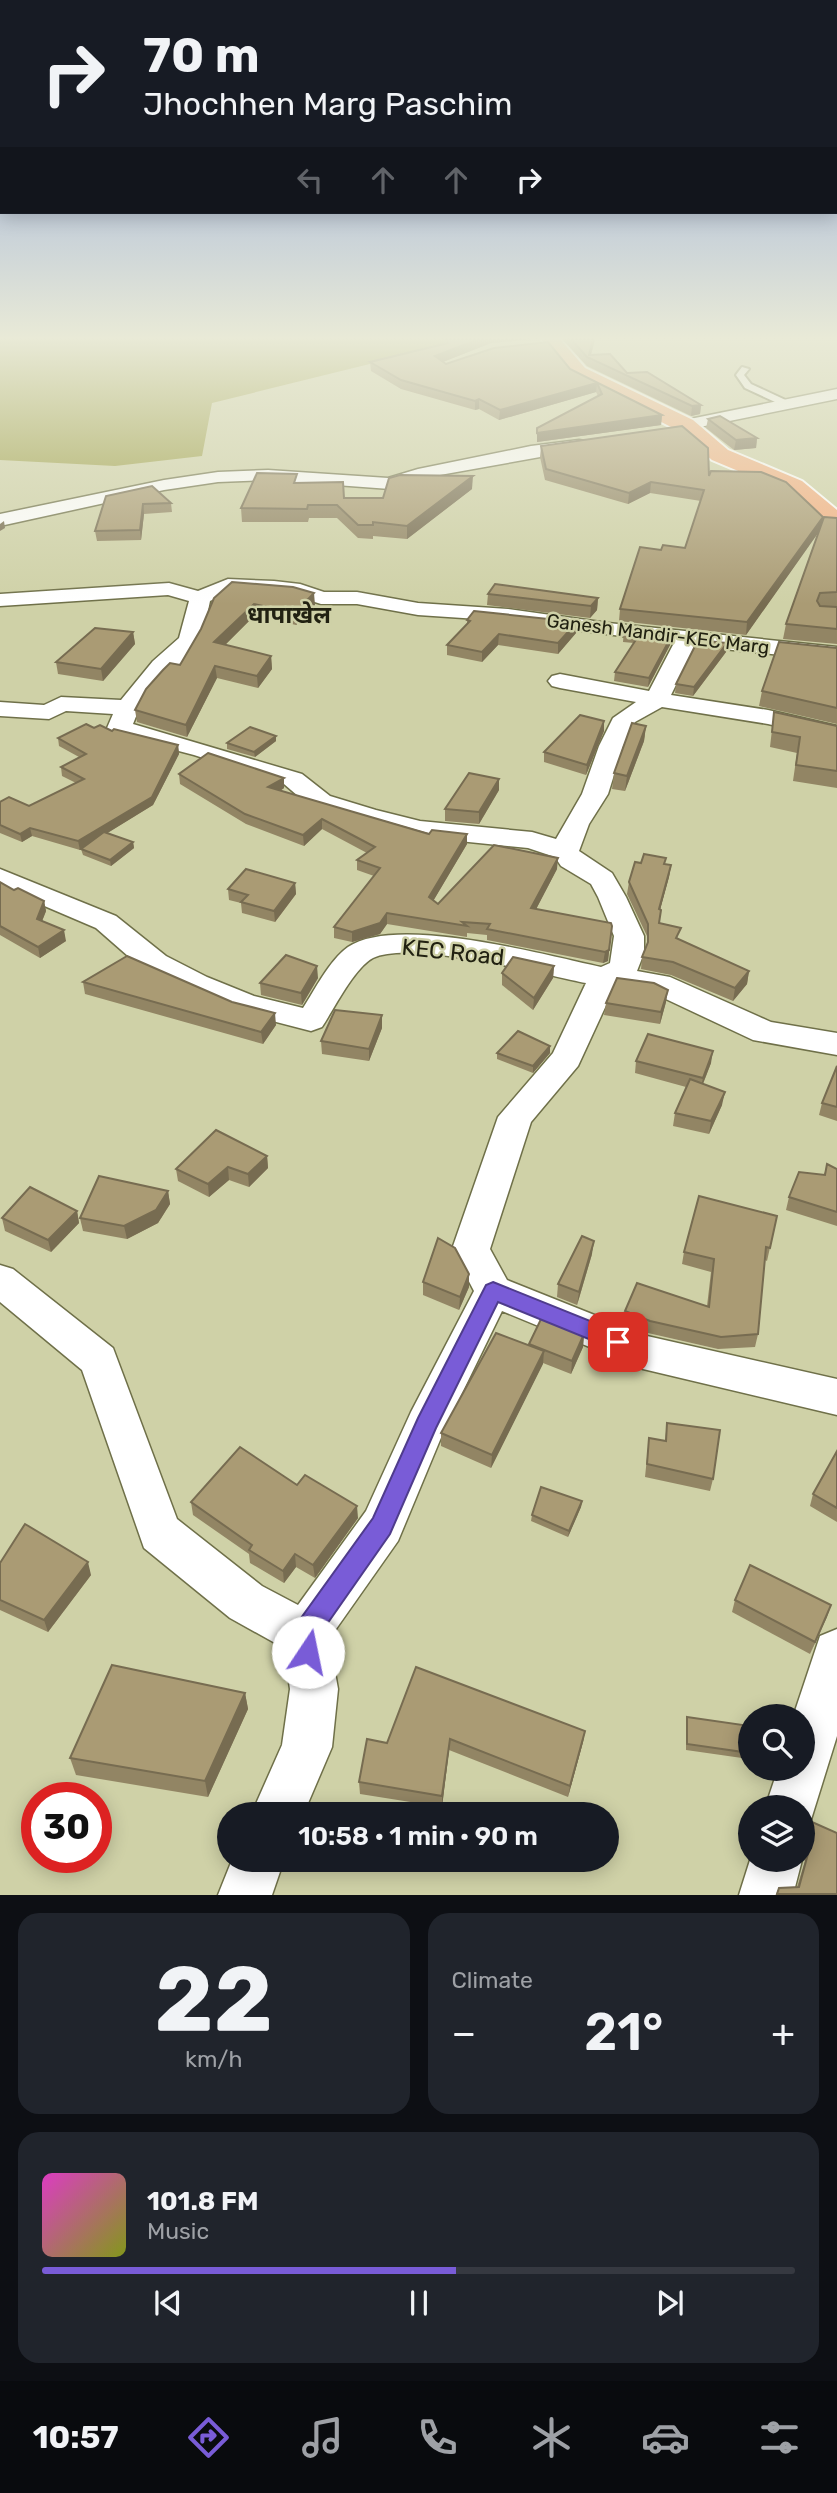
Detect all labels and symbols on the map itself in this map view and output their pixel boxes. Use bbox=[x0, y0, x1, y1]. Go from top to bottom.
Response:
district label: धापाखेल bbox=[247, 601, 332, 629]
street label: Ganesh Mandir-KEC Marg bbox=[545, 609, 771, 659]
street label: KEC Road bbox=[400, 933, 506, 971]
pin bbox=[588, 1312, 648, 1372]
position arrow bbox=[271, 1615, 345, 1689]
speed limit sign: 30 bbox=[21, 1782, 112, 1873]

